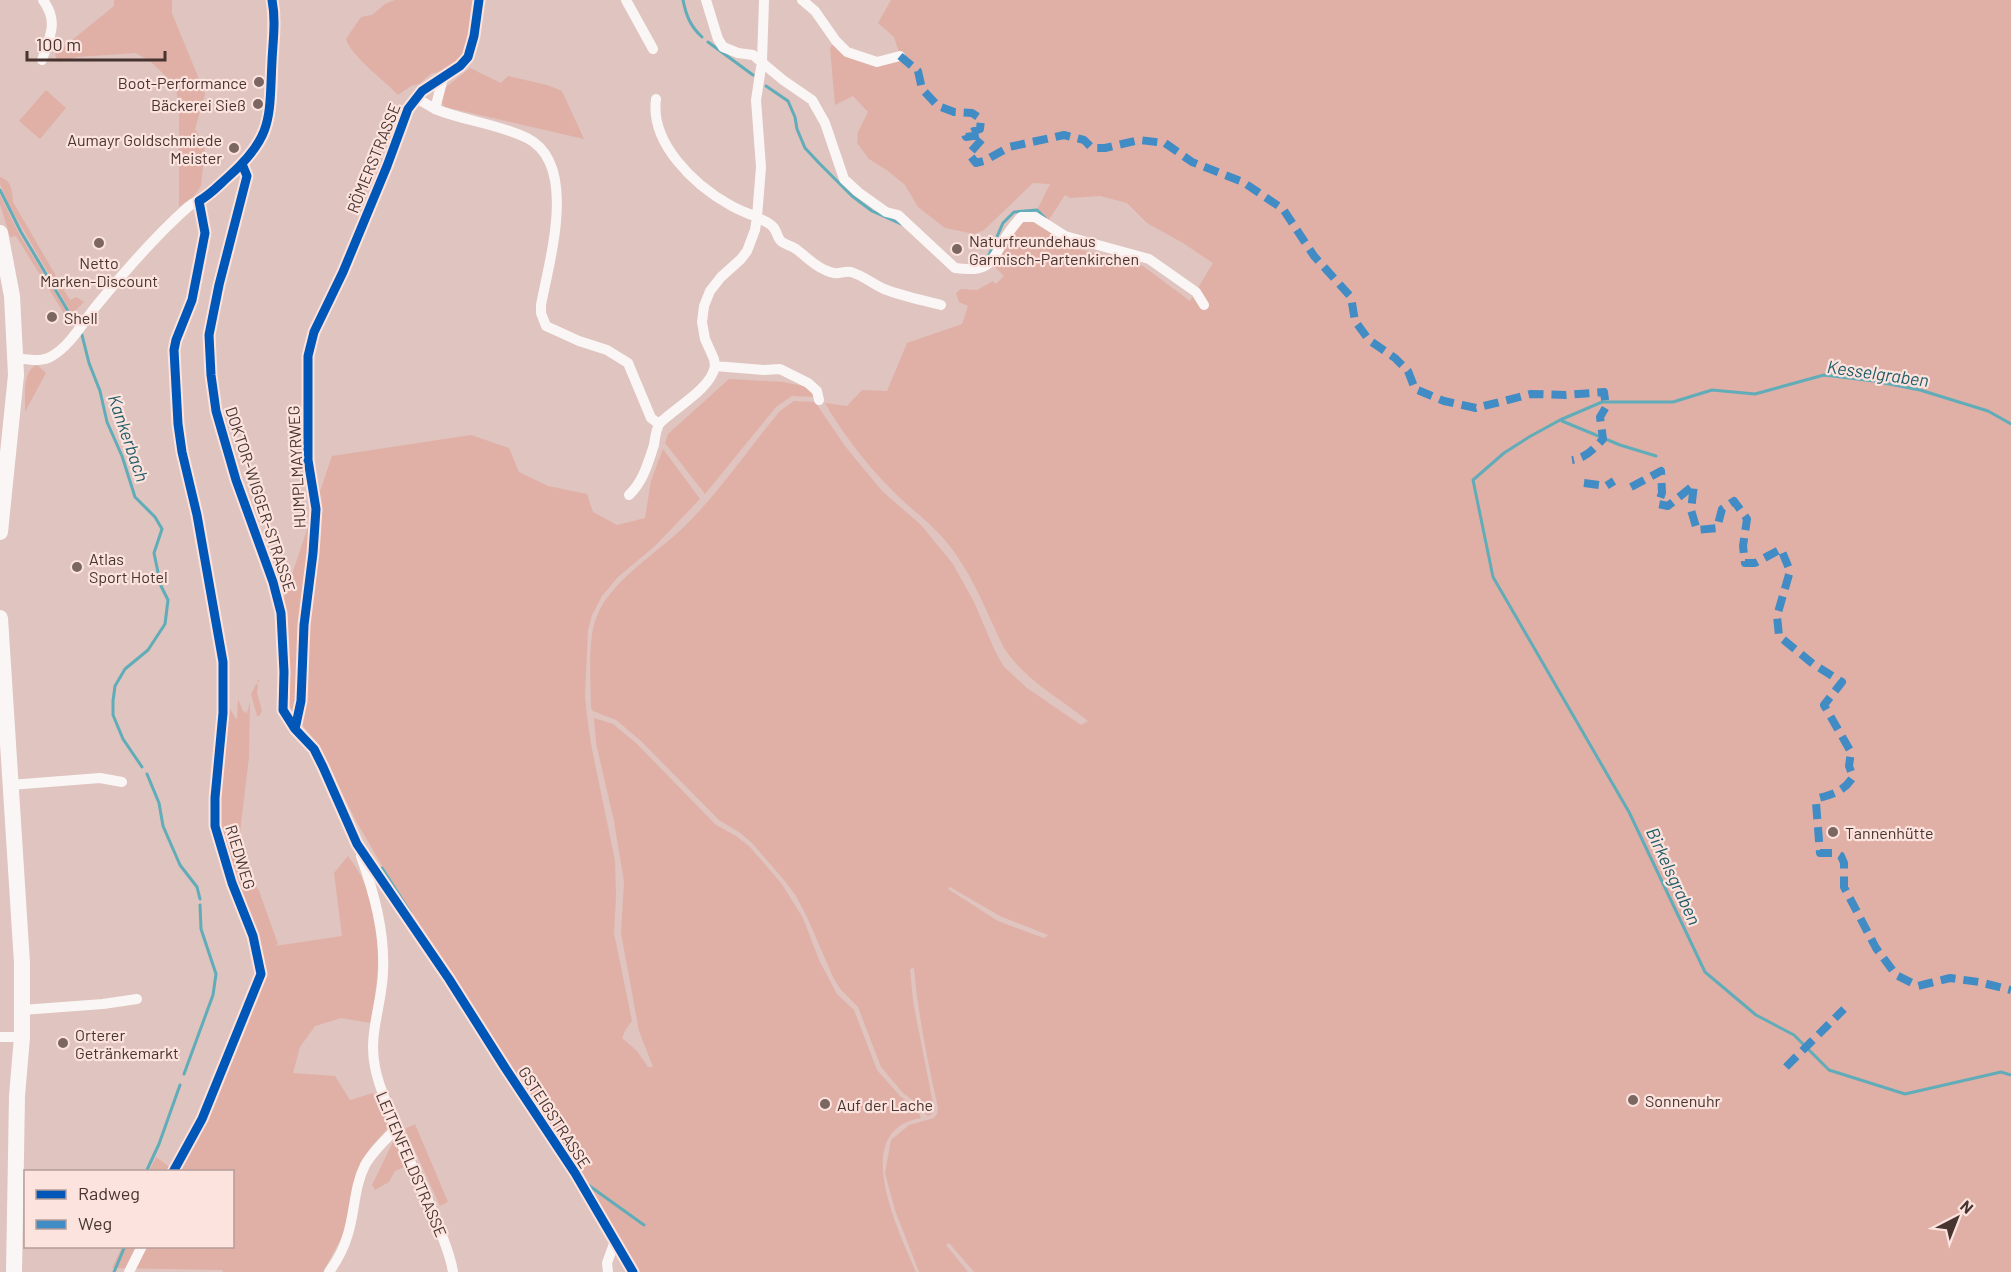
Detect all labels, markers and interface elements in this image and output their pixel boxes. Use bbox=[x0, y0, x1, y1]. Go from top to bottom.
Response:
scale bar bbox=[27, 24, 165, 62]
text: 100 m bbox=[36, 33, 81, 55]
place label: Boot-Performance bbox=[118, 73, 247, 92]
marker: Boot-Performance bbox=[252, 75, 266, 89]
place label: Bäckerei Sieß bbox=[151, 95, 246, 114]
marker: Bäckerei Sieß bbox=[251, 97, 265, 111]
street label: RÖMERSTRASSE bbox=[342, 100, 404, 216]
place label: Aumayr Goldschmiede Meister bbox=[67, 130, 222, 167]
marker: Aumayr Goldschmiede Meister bbox=[227, 141, 241, 155]
place label: Naturfreundehaus Garmisch-Partenkirchen bbox=[969, 231, 1139, 268]
marker: Netto Marken-Discount bbox=[92, 236, 106, 250]
marker: Naturfreundehaus Garmisch-Partenkirchen bbox=[950, 242, 964, 256]
place label: Netto Marken-Discount bbox=[40, 253, 158, 290]
place label: Shell bbox=[64, 308, 98, 327]
marker: Shell bbox=[45, 310, 59, 324]
water label: Kesselgraben bbox=[1826, 355, 1930, 391]
water label: Kankerbach bbox=[104, 391, 154, 485]
street label: DOKTOR-WIGGER-STRASSE bbox=[222, 404, 300, 594]
street label: HUMPLMAYRWEG bbox=[283, 405, 309, 529]
place label: Atlas Sport Hotel bbox=[89, 549, 168, 586]
marker: Atlas Sport Hotel bbox=[70, 560, 84, 574]
street label: RIEDWEG bbox=[222, 822, 260, 892]
place label: Tannenhütte bbox=[1845, 823, 1934, 842]
water label: Birkelsgraben bbox=[1642, 824, 1706, 928]
marker: Tannenhütte bbox=[1826, 825, 1840, 839]
place label: Orterer Getränkemarkt bbox=[75, 1025, 179, 1062]
marker: Orterer Getränkemarkt bbox=[56, 1036, 70, 1050]
street label: GSTEIGSTRASSE bbox=[515, 1063, 595, 1171]
street label: LEITENFELDSTRASSE bbox=[373, 1088, 451, 1240]
place label: Sonnenuhr bbox=[1645, 1091, 1721, 1110]
marker: Sonnenuhr bbox=[1626, 1093, 1640, 1107]
place label: Auf der Lache bbox=[837, 1095, 933, 1114]
marker: Auf der Lache bbox=[818, 1097, 832, 1111]
legend bbox=[24, 1170, 234, 1248]
text: Radweg bbox=[78, 1182, 140, 1204]
north arrow bbox=[1927, 1188, 1987, 1248]
text: N bbox=[1957, 1196, 1978, 1217]
text: Weg bbox=[78, 1212, 112, 1234]

